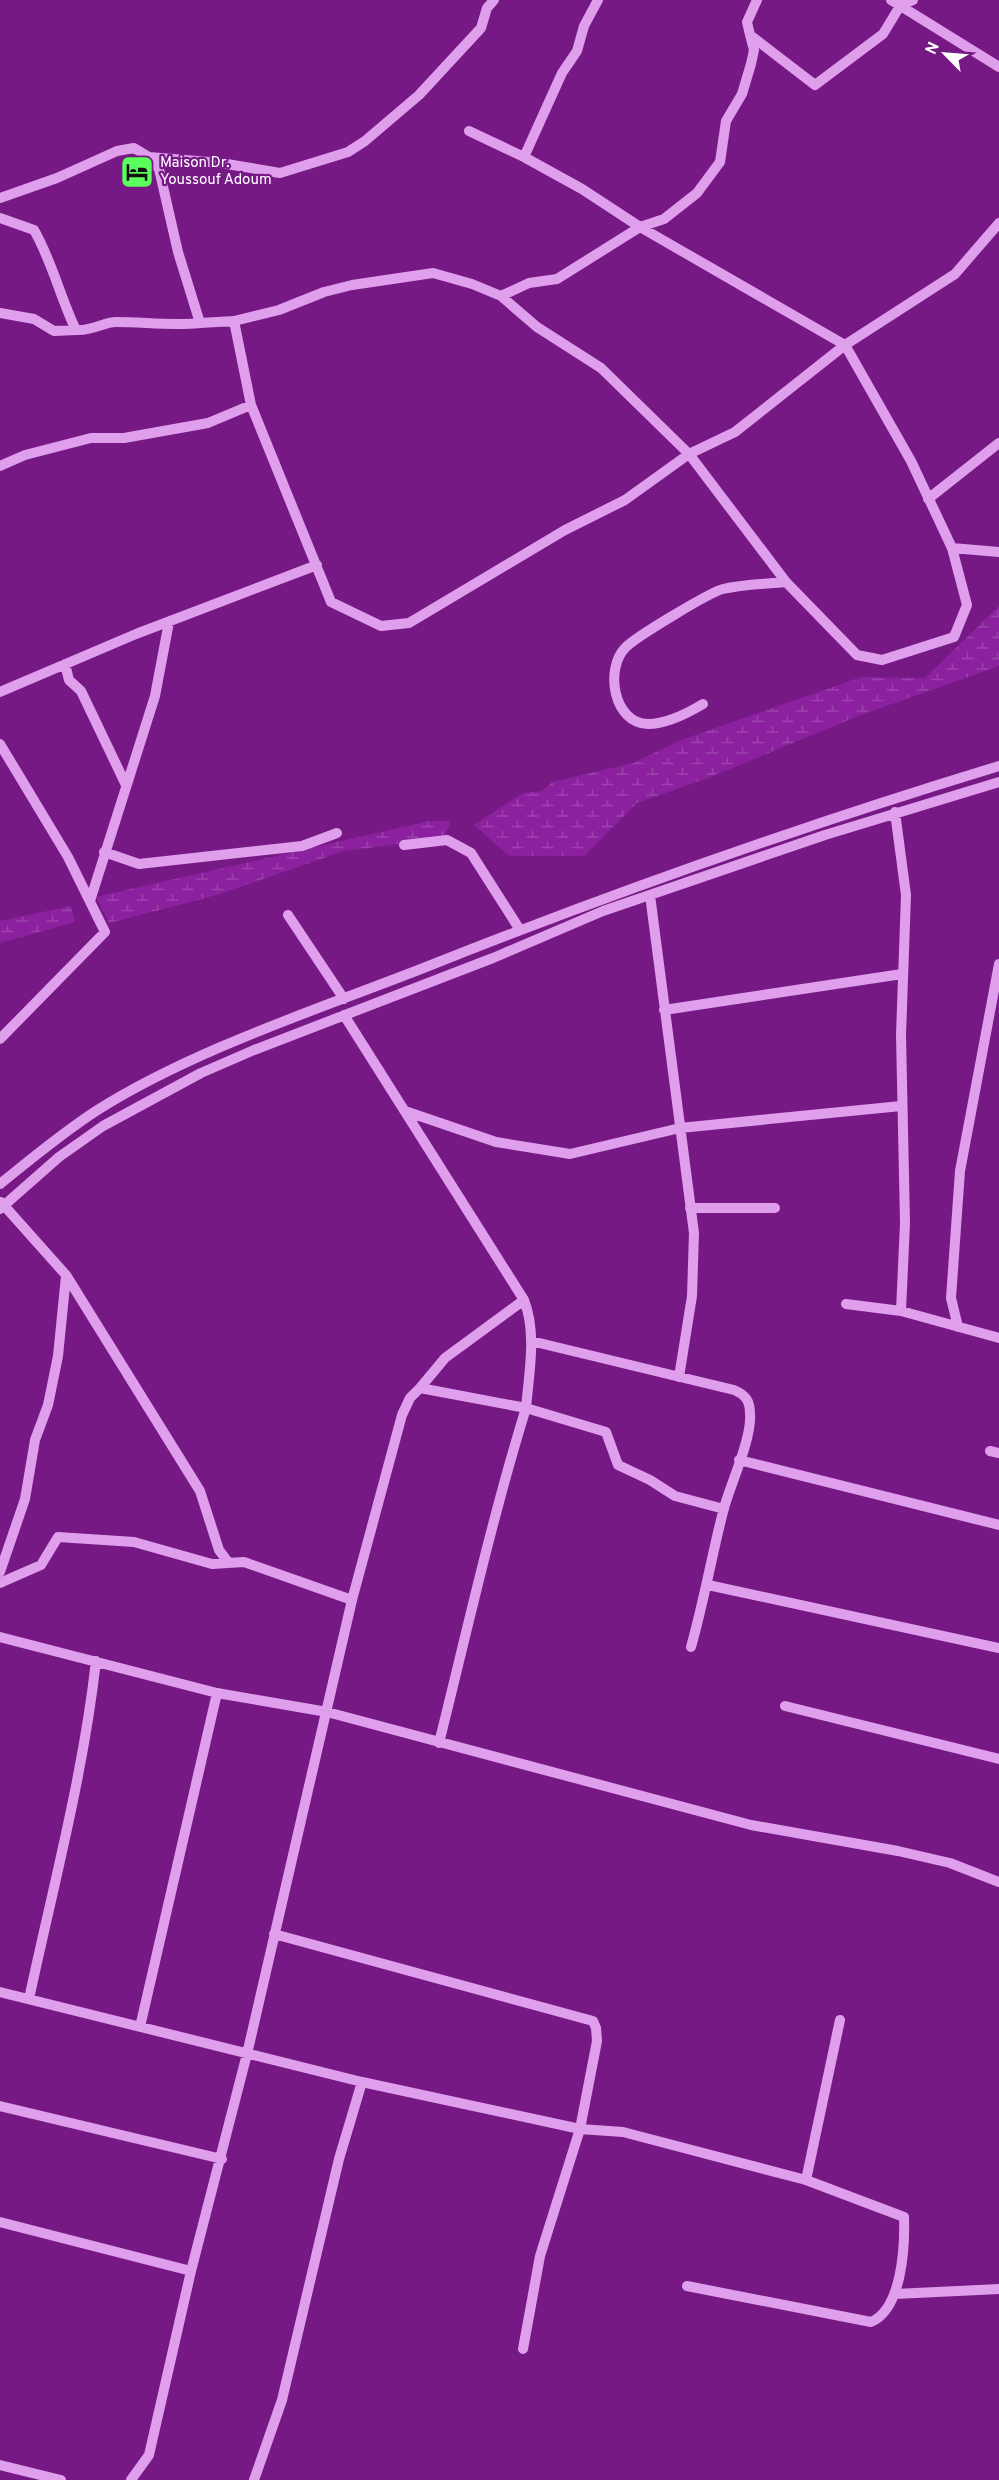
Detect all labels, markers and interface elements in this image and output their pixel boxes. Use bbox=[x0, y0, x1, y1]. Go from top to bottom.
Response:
north arrow bbox=[915, 24, 975, 84]
text: N bbox=[922, 39, 945, 58]
hotel icon: Maison Dr. Youssouf Adoum bbox=[119, 154, 155, 190]
place label: Maison Dr. Youssouf Adoum bbox=[160, 154, 272, 190]

